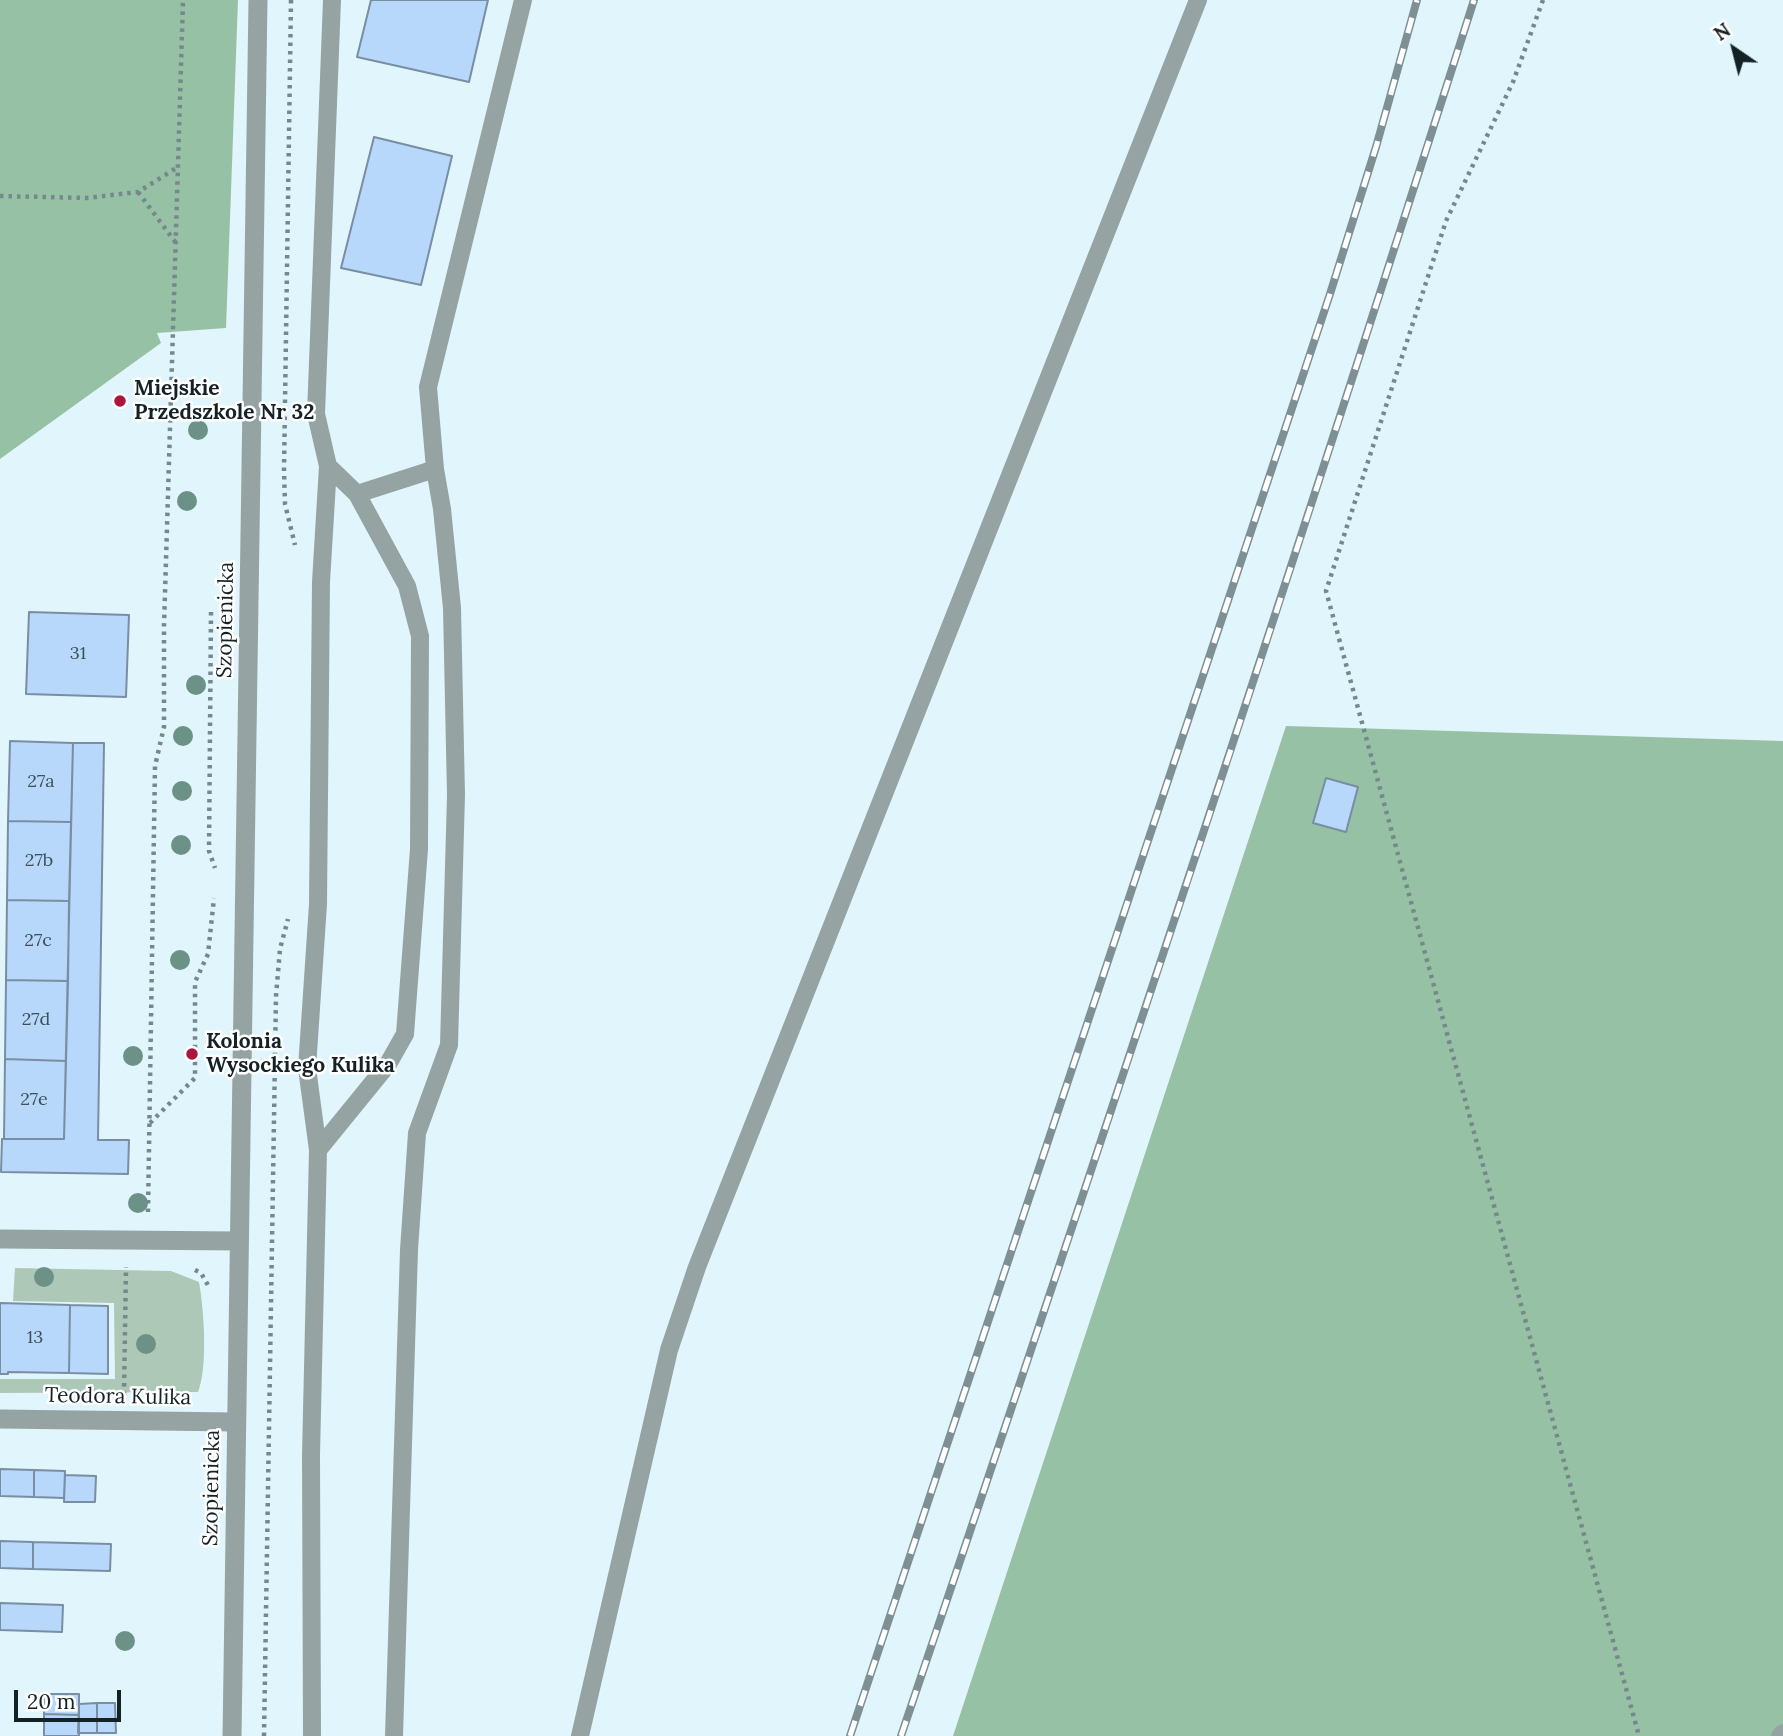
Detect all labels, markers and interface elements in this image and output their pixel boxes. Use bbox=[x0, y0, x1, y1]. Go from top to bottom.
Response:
north arrow bbox=[1699, 14, 1769, 84]
text: N bbox=[1709, 18, 1735, 46]
place label: Miejskie Przedszkole Nr 32 bbox=[134, 376, 314, 426]
marker: Miejskie Przedszkole Nr 32 bbox=[112, 393, 128, 409]
street label: Szopienicka bbox=[212, 562, 240, 678]
house number: 31 bbox=[70, 643, 86, 665]
house number: 27a bbox=[27, 771, 55, 793]
house number: 27b bbox=[25, 850, 53, 872]
house number: 27c bbox=[24, 930, 52, 952]
house number: 27d bbox=[22, 1009, 50, 1031]
place label: Kolonia Wysockiego Kulika bbox=[206, 1029, 395, 1079]
marker: Kolonia Wysockiego Kulika bbox=[184, 1046, 200, 1062]
house number: 27e bbox=[20, 1089, 48, 1111]
house number: 13 bbox=[27, 1327, 43, 1349]
street label: Teodora Kulika bbox=[45, 1383, 191, 1411]
street label: Szopienicka bbox=[198, 1430, 226, 1546]
scale bar bbox=[18, 1676, 124, 1720]
text: 20 m bbox=[27, 1688, 76, 1715]

